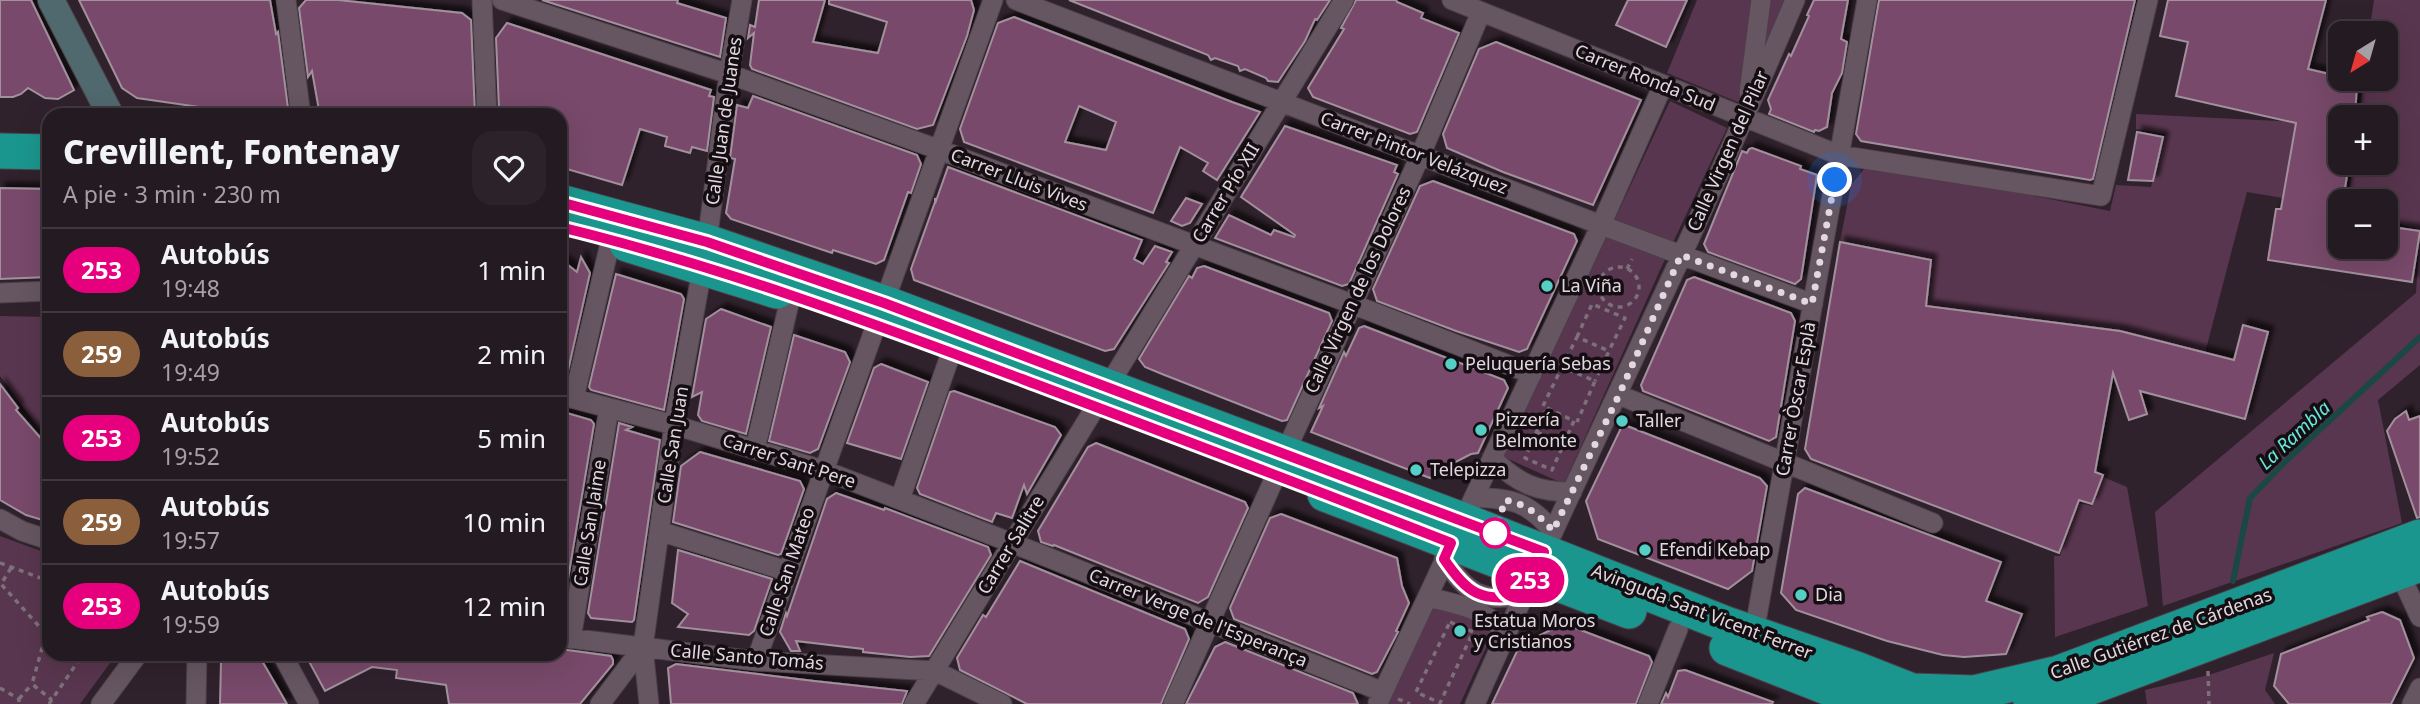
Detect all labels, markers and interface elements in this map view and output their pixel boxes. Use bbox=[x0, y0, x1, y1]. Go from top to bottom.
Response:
north arrow bbox=[2328, 21, 2398, 91]
map controls bbox=[2328, 21, 2398, 259]
street label: Calle Juan de Juanes bbox=[699, 35, 747, 206]
street label: Carrer Ronda Sud bbox=[1572, 38, 1719, 116]
street label: Calle Virgen del Pilar bbox=[1681, 66, 1774, 235]
street label: Carrer Pintor Velázquez bbox=[1317, 105, 1511, 199]
button: + bbox=[2328, 105, 2398, 175]
text: Crevillent, Fontenay bbox=[63, 129, 400, 174]
button: heart bbox=[472, 131, 546, 205]
street label: Carrer Pío XII bbox=[1186, 138, 1264, 247]
street label: Carrer Lluis Vives bbox=[947, 142, 1091, 216]
your location bbox=[1817, 162, 1852, 197]
text: A pie · 3 min · 230 m bbox=[63, 178, 281, 210]
street label: Calle Virgen de los Dolores bbox=[1299, 182, 1416, 397]
button: − bbox=[2328, 189, 2398, 259]
text: Autobús bbox=[161, 236, 270, 272]
text: 1 min bbox=[477, 252, 546, 288]
text: 253 bbox=[81, 253, 122, 286]
text: 19:48 bbox=[161, 272, 220, 304]
place label: La Viña bbox=[1561, 273, 1622, 297]
marker: La Viña bbox=[1539, 278, 1555, 294]
text: Autobús bbox=[161, 320, 270, 356]
street label: Carrer Òscar Esplà bbox=[1770, 320, 1820, 478]
text: 2 min bbox=[477, 336, 546, 372]
text: 259 bbox=[81, 337, 122, 370]
place label: Peluquería Sebas bbox=[1465, 351, 1611, 375]
text: 19:49 bbox=[161, 356, 220, 388]
marker: Peluquería Sebas bbox=[1443, 356, 1459, 372]
street label: Calle San Juan bbox=[651, 384, 693, 505]
water label: La Rambla bbox=[2252, 395, 2336, 475]
text: Autobús bbox=[161, 404, 270, 440]
place label: Pizzería Belmonte bbox=[1495, 407, 1577, 452]
place label: Taller bbox=[1636, 408, 1682, 432]
marker: Taller bbox=[1614, 413, 1630, 429]
text: 5 min bbox=[477, 420, 546, 456]
text: 253 bbox=[81, 421, 122, 454]
marker: Pizzería Belmonte bbox=[1473, 422, 1489, 438]
street label: Carrer Sant Pere bbox=[720, 427, 859, 493]
text: 19:52 bbox=[161, 440, 220, 472]
place label: Telepizza bbox=[1430, 457, 1506, 481]
street label: Calle San Jaime bbox=[567, 458, 611, 588]
marker: Telepizza bbox=[1408, 462, 1424, 478]
text: Autobús bbox=[161, 488, 270, 524]
street label: Carrer Salitre bbox=[971, 491, 1049, 598]
text: 10 min bbox=[462, 504, 546, 540]
street label: Calle San Mateo bbox=[753, 504, 819, 640]
text: 259 bbox=[81, 505, 122, 538]
unlabelled marker bbox=[1480, 518, 1510, 548]
text: 19:57 bbox=[161, 524, 220, 556]
place label: Efendi Kebap bbox=[1659, 537, 1770, 561]
marker: Efendi Kebap bbox=[1637, 542, 1653, 558]
line badge: 253 bbox=[1490, 557, 1570, 603]
street label: Avinguda Sant Vicent Ferrer bbox=[1588, 558, 1817, 665]
street label: Carrer Verge de l'Esperança bbox=[1086, 562, 1311, 672]
text: 253 bbox=[1509, 563, 1551, 596]
text: Autobús bbox=[161, 572, 270, 608]
place label: Dia bbox=[1815, 582, 1843, 606]
street label: Calle Gutiérrez de Cárdenas bbox=[2046, 582, 2275, 684]
marker: Dia bbox=[1793, 587, 1809, 603]
text: 12 min bbox=[462, 588, 546, 624]
text: 253 bbox=[81, 589, 122, 622]
text: 19:59 bbox=[161, 608, 220, 640]
place label: Estatua Moros y Cristianos bbox=[1474, 608, 1595, 653]
marker: Estatua Moros y Cristianos bbox=[1452, 623, 1468, 639]
street label: Calle Santo Tomás bbox=[669, 637, 825, 675]

